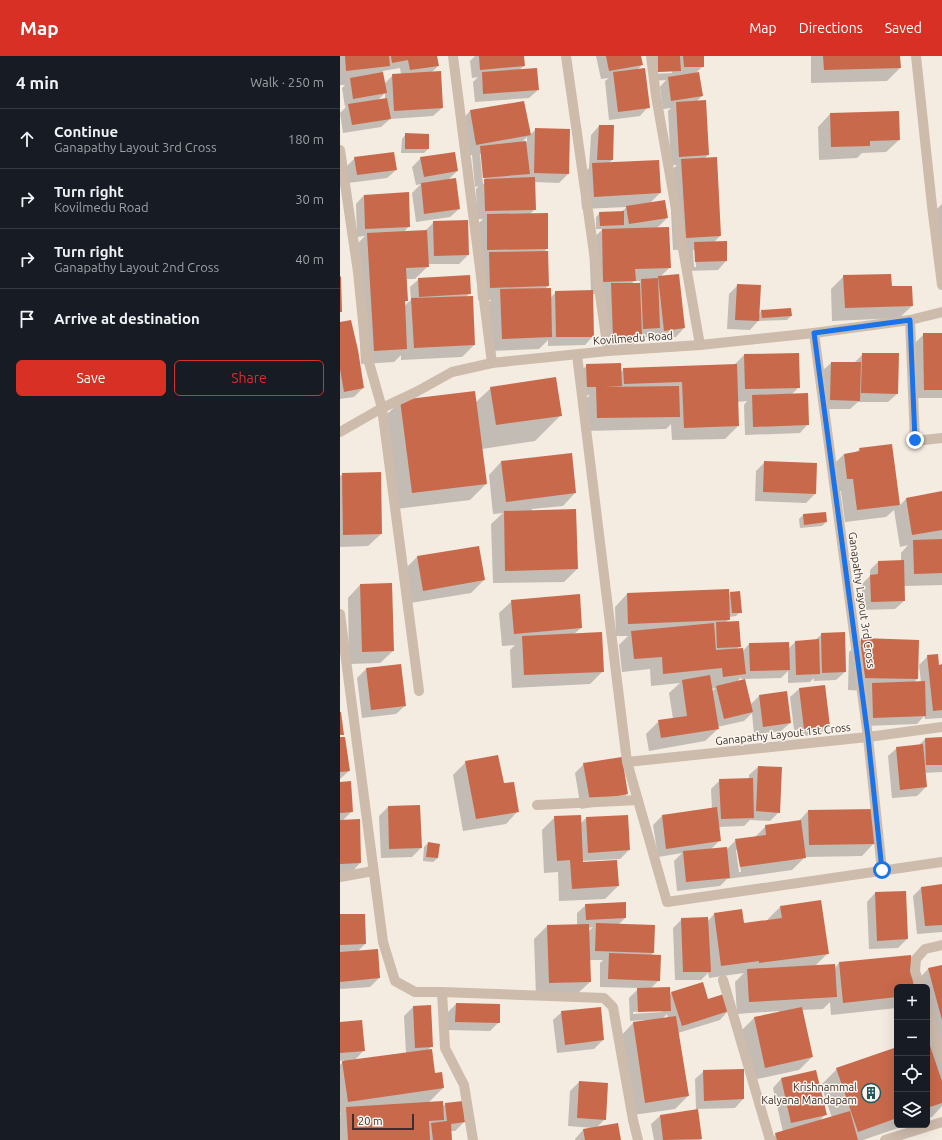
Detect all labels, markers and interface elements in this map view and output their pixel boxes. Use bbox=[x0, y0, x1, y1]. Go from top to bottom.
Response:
text: Map bbox=[20, 17, 59, 39]
text: Map bbox=[749, 20, 777, 36]
text: Directions bbox=[799, 20, 863, 36]
text: Saved bbox=[885, 20, 922, 36]
text: 4 min bbox=[16, 73, 59, 92]
text: Walk · 250 m bbox=[250, 75, 324, 89]
text: Continue bbox=[54, 123, 118, 140]
icon: ahead bbox=[16, 128, 38, 150]
text: 180 m bbox=[288, 132, 324, 146]
text: Ganapathy Layout 3rd Cross bbox=[54, 140, 217, 154]
text: Turn right bbox=[54, 183, 124, 200]
icon: right bbox=[16, 188, 38, 210]
text: 30 m bbox=[295, 192, 324, 206]
text: Kovilmedu Road bbox=[54, 200, 149, 214]
text: Turn right bbox=[54, 243, 124, 260]
icon: right bbox=[16, 248, 38, 270]
text: 40 m bbox=[295, 252, 324, 266]
text: Ganapathy Layout 2nd Cross bbox=[54, 260, 219, 274]
icon: arrive bbox=[16, 308, 38, 330]
text: Arrive at destination bbox=[54, 310, 200, 327]
street label: Kovilmedu Road bbox=[593, 329, 673, 347]
button: Save bbox=[16, 360, 166, 396]
button: Share bbox=[174, 360, 324, 396]
route end bbox=[906, 431, 924, 449]
street label: Ganapathy Layout 3rd Cross bbox=[846, 531, 878, 669]
street label: Ganapathy Layout 1st Cross bbox=[715, 721, 852, 747]
route start bbox=[873, 861, 891, 879]
map controls bbox=[894, 984, 930, 1128]
button: + bbox=[894, 984, 930, 1020]
button: − bbox=[894, 1020, 930, 1056]
button: locate bbox=[894, 1056, 930, 1092]
place label: Krishnammal Kalyana Mandapam bbox=[761, 1081, 857, 1106]
building icon: Krishnammal Kalyana Mandapam bbox=[860, 1082, 882, 1104]
button: layers bbox=[894, 1092, 930, 1128]
scale bar bbox=[352, 1112, 414, 1131]
text: 20 m bbox=[358, 1115, 382, 1127]

